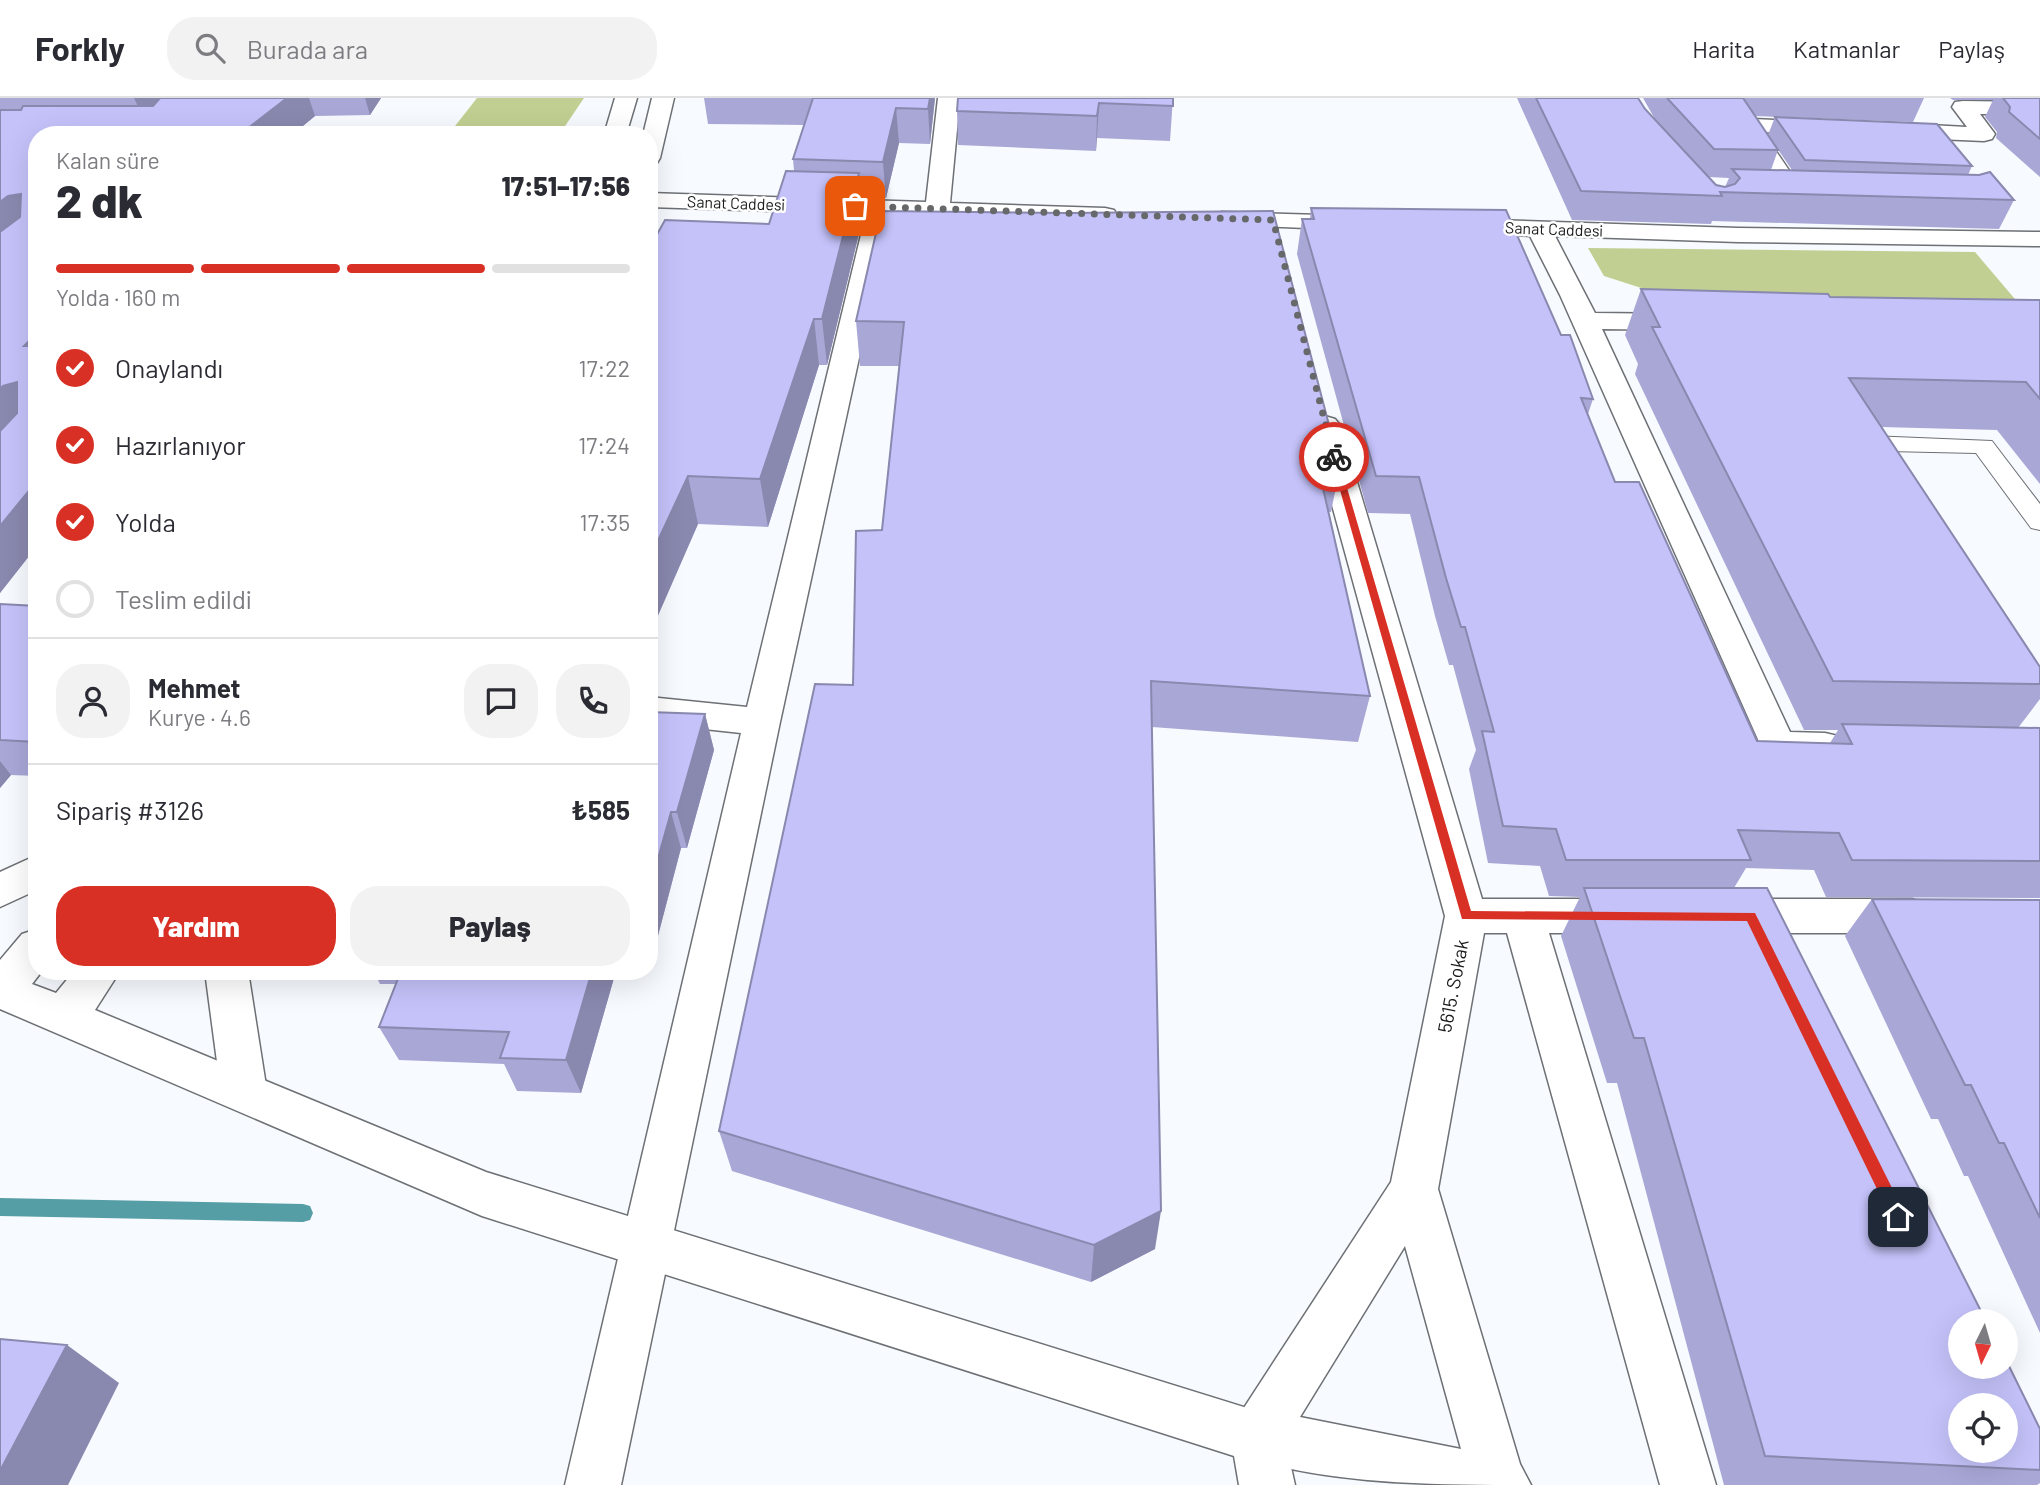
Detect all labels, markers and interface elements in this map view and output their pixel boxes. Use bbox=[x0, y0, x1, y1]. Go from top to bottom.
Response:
search box bbox=[167, 17, 657, 80]
text: Forkly bbox=[35, 28, 125, 68]
icon: search bbox=[191, 29, 229, 67]
text: Burada ara bbox=[247, 33, 368, 64]
text: Harita bbox=[1692, 34, 1755, 63]
text: Katmanlar bbox=[1793, 34, 1900, 63]
text: Paylaş bbox=[1938, 34, 2005, 63]
text: Kalan süre bbox=[56, 146, 160, 174]
text: 17:51–17:56 bbox=[502, 170, 630, 201]
text: 2 dk bbox=[56, 172, 143, 227]
pin bbox=[825, 176, 885, 236]
icon: bag bbox=[836, 187, 874, 225]
street label: Sanat Caddesi bbox=[687, 191, 785, 214]
street label: Sanat Caddesi bbox=[1505, 217, 1603, 240]
text: Yolda · 160 m bbox=[56, 283, 180, 311]
icon: check bbox=[56, 349, 94, 387]
text: Onaylandı bbox=[115, 352, 223, 383]
text: 17:22 bbox=[579, 354, 630, 382]
courier bbox=[1299, 422, 1369, 492]
icon: check bbox=[56, 426, 94, 464]
text: Hazırlanıyor bbox=[115, 429, 246, 460]
text: 17:24 bbox=[578, 431, 630, 459]
icon: bike bbox=[1315, 438, 1353, 476]
icon: check bbox=[56, 503, 94, 541]
text: Yolda bbox=[115, 506, 176, 537]
text: 17:35 bbox=[580, 508, 630, 536]
text: Teslim edildi bbox=[115, 583, 252, 614]
button: person bbox=[56, 664, 130, 738]
button: chat bbox=[464, 664, 538, 738]
button: phone bbox=[556, 664, 630, 738]
text: Mehmet bbox=[148, 672, 240, 703]
text: Kurye · 4.6 bbox=[148, 703, 251, 731]
text: Sipariş #3126 bbox=[56, 794, 204, 825]
text: ₺585 bbox=[571, 794, 630, 825]
button: Yardım bbox=[56, 886, 336, 966]
button: Paylaş bbox=[350, 886, 630, 966]
street label: 5615. Sokak bbox=[1432, 937, 1473, 1035]
pin bbox=[1868, 1187, 1928, 1247]
icon: home bbox=[1879, 1198, 1917, 1236]
north arrow bbox=[1948, 1309, 2018, 1379]
map controls bbox=[1948, 1309, 2018, 1463]
button: locate bbox=[1948, 1393, 2018, 1463]

